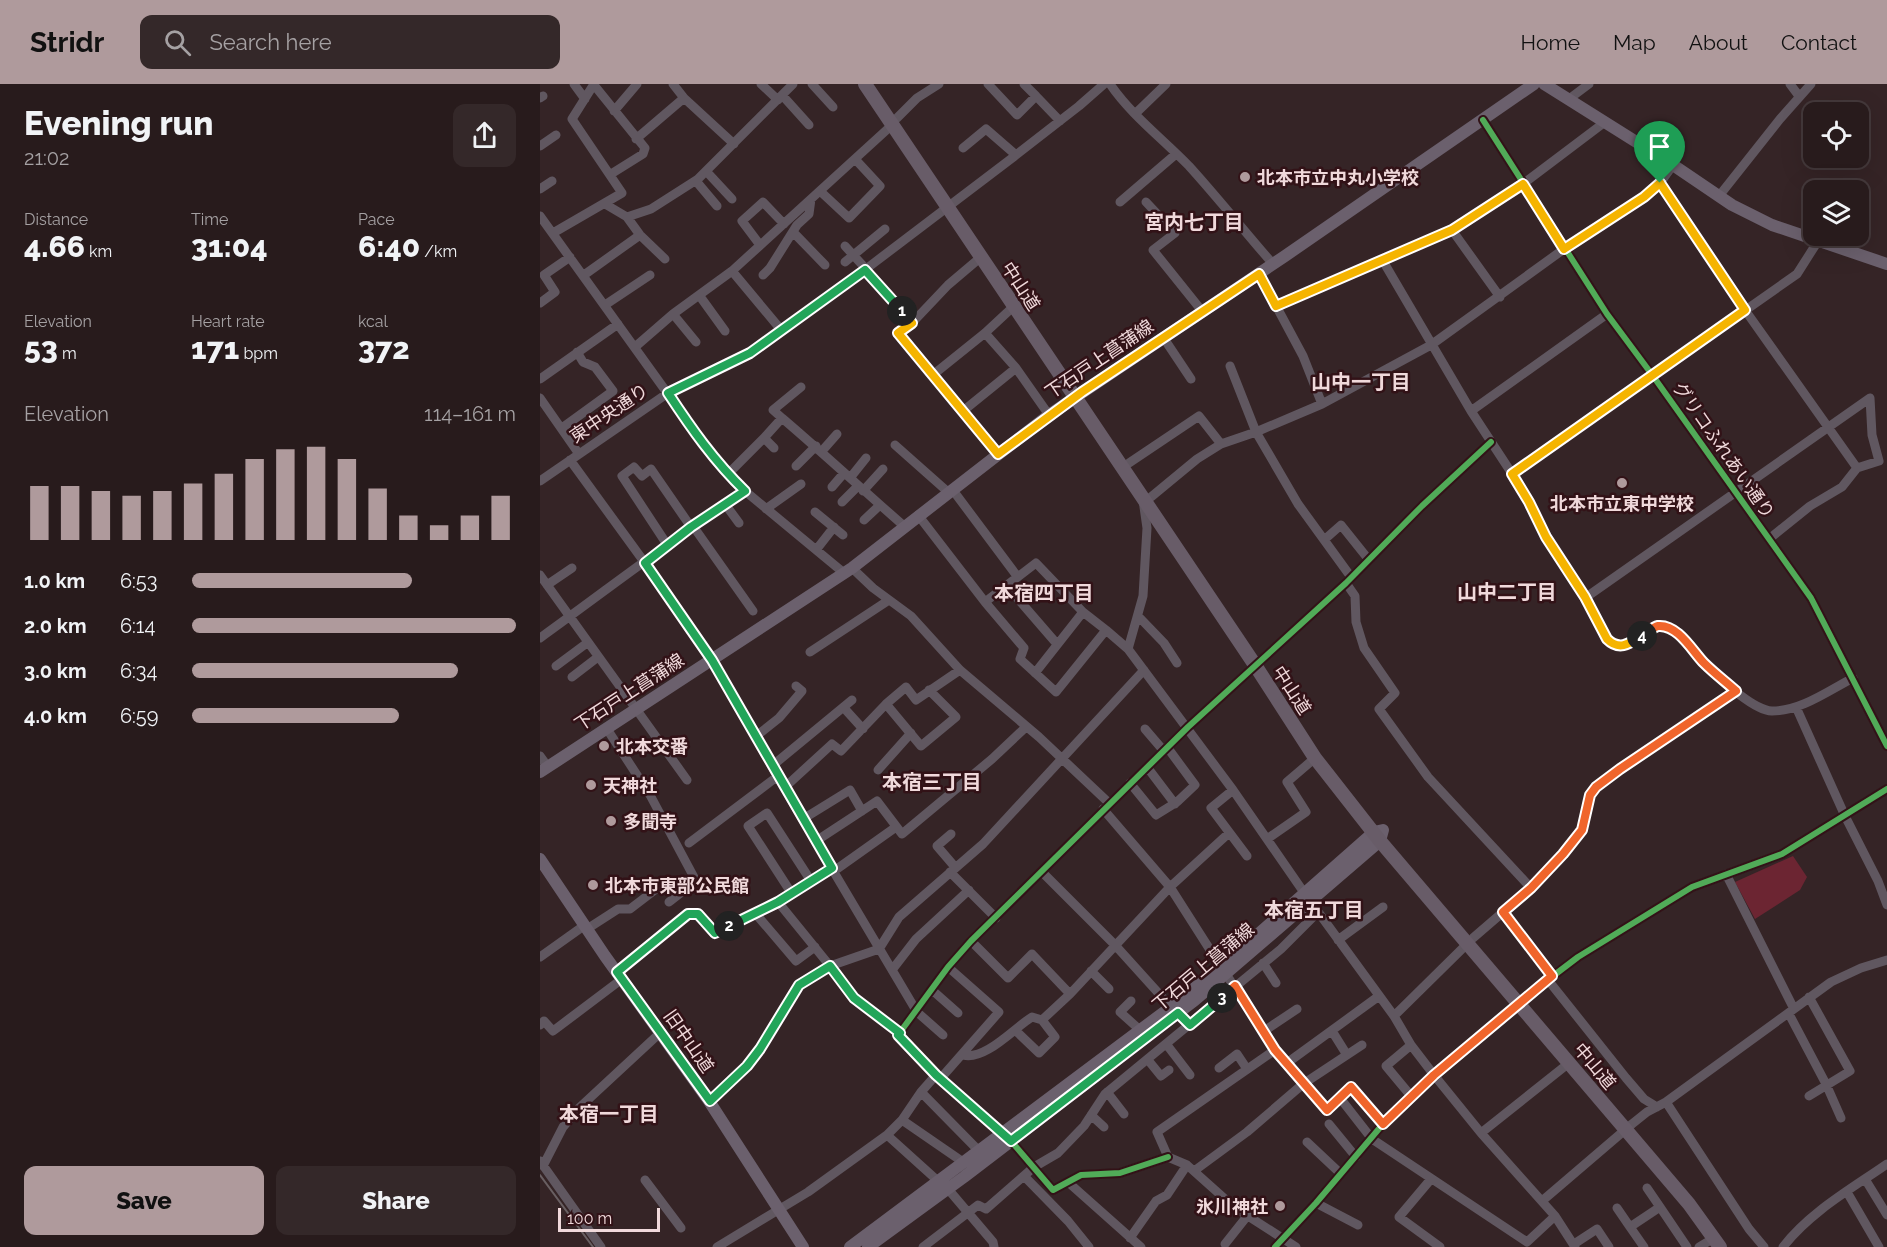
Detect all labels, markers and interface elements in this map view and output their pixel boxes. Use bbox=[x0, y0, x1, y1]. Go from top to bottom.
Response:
search box bbox=[140, 15, 560, 69]
text: Stridr bbox=[30, 26, 104, 59]
icon: search bbox=[161, 26, 194, 59]
text: Search here bbox=[209, 29, 332, 55]
text: Home bbox=[1521, 30, 1580, 55]
text: Map bbox=[1613, 30, 1656, 55]
text: About bbox=[1689, 30, 1748, 55]
text: Contact bbox=[1781, 30, 1857, 55]
map controls bbox=[1803, 102, 1869, 246]
button: locate bbox=[1803, 102, 1869, 168]
text: Evening run bbox=[24, 104, 214, 143]
button: share bbox=[453, 104, 516, 167]
pin bbox=[1634, 121, 1685, 183]
icon: arrive bbox=[1643, 130, 1676, 163]
text: 21:02 bbox=[24, 146, 69, 170]
place label: 北本市立中丸小学校 bbox=[1257, 167, 1419, 188]
marker: 北本市立中丸小学校 bbox=[1238, 170, 1252, 184]
button: layers bbox=[1803, 180, 1869, 246]
text: Distance bbox=[24, 210, 88, 229]
text: Time bbox=[191, 210, 228, 229]
text: Pace bbox=[358, 210, 395, 229]
district label: 宮内七丁目 bbox=[1144, 210, 1244, 234]
text: 4.66 bbox=[24, 229, 85, 264]
text: 31:04 bbox=[191, 229, 268, 264]
text: 6:40 bbox=[358, 229, 420, 264]
text: km bbox=[85, 242, 112, 261]
text: /km bbox=[420, 242, 457, 261]
street label: 中山道 bbox=[997, 258, 1045, 314]
pin: 1 bbox=[887, 296, 917, 326]
text: 1 bbox=[898, 301, 906, 320]
text: Elevation bbox=[24, 312, 92, 331]
text: Heart rate bbox=[191, 312, 265, 331]
text: kcal bbox=[358, 312, 388, 331]
street label: 下石戸上菖蒲線 bbox=[1041, 315, 1157, 403]
text: 53 bbox=[24, 331, 58, 366]
text: 171 bbox=[191, 331, 239, 366]
text: 372 bbox=[358, 331, 410, 366]
text: m bbox=[58, 344, 77, 363]
text: bpm bbox=[239, 344, 278, 363]
district label: 山中一丁目 bbox=[1311, 370, 1411, 394]
street label: グリコふれあい通り bbox=[1669, 378, 1779, 522]
street label: 東中央通り bbox=[566, 379, 652, 447]
text: Elevation bbox=[24, 402, 109, 426]
text: 114–161 m bbox=[424, 402, 516, 426]
marker: 北本市立東中学校 bbox=[1615, 476, 1629, 490]
place label: 北本市立東中学校 bbox=[1550, 493, 1694, 514]
text: 1.0 km bbox=[24, 569, 85, 593]
text: 6:53 bbox=[120, 569, 157, 593]
district label: 山中二丁目 bbox=[1457, 580, 1557, 604]
district label: 本宿四丁目 bbox=[994, 581, 1094, 605]
text: 2.0 km bbox=[24, 614, 87, 638]
text: 6:14 bbox=[120, 614, 155, 638]
pin: 4 bbox=[1627, 621, 1657, 651]
text: 4 bbox=[1637, 626, 1647, 645]
street label: 下石戸上菖蒲線 bbox=[570, 649, 688, 735]
text: 3.0 km bbox=[24, 659, 87, 683]
text: 6:34 bbox=[120, 659, 157, 683]
street label: 中山道 bbox=[1268, 662, 1316, 718]
text: 4.0 km bbox=[24, 704, 87, 728]
text: 6:59 bbox=[120, 704, 158, 728]
place label: 北本交番 bbox=[616, 736, 688, 757]
marker: 北本交番 bbox=[597, 739, 611, 753]
district label: 本宿三丁目 bbox=[882, 770, 982, 794]
place label: 天神社 bbox=[603, 775, 657, 796]
marker: 天神社 bbox=[584, 778, 598, 792]
place label: 多聞寺 bbox=[623, 811, 677, 832]
marker: 多聞寺 bbox=[604, 814, 618, 828]
place label: 北本市東部公民館 bbox=[605, 875, 749, 896]
marker: 北本市東部公民館 bbox=[586, 878, 600, 892]
district label: 本宿五丁目 bbox=[1264, 898, 1364, 922]
pin: 2 bbox=[714, 911, 744, 941]
text: 2 bbox=[724, 916, 734, 935]
street label: 下石戸上菖蒲線 bbox=[1148, 918, 1258, 1016]
pin: 3 bbox=[1207, 983, 1237, 1013]
text: 3 bbox=[1218, 988, 1226, 1007]
street label: 旧中山道 bbox=[660, 1005, 718, 1077]
street label: 中山道 bbox=[1570, 1039, 1620, 1093]
district label: 本宿一丁目 bbox=[559, 1102, 659, 1126]
button: Save bbox=[24, 1166, 264, 1235]
button: Share bbox=[276, 1166, 516, 1235]
place label: 氷川神社 bbox=[1196, 1196, 1268, 1217]
marker: 氷川神社 bbox=[1273, 1199, 1287, 1213]
scale bar bbox=[558, 1205, 660, 1232]
text: 100 m bbox=[567, 1209, 612, 1228]

